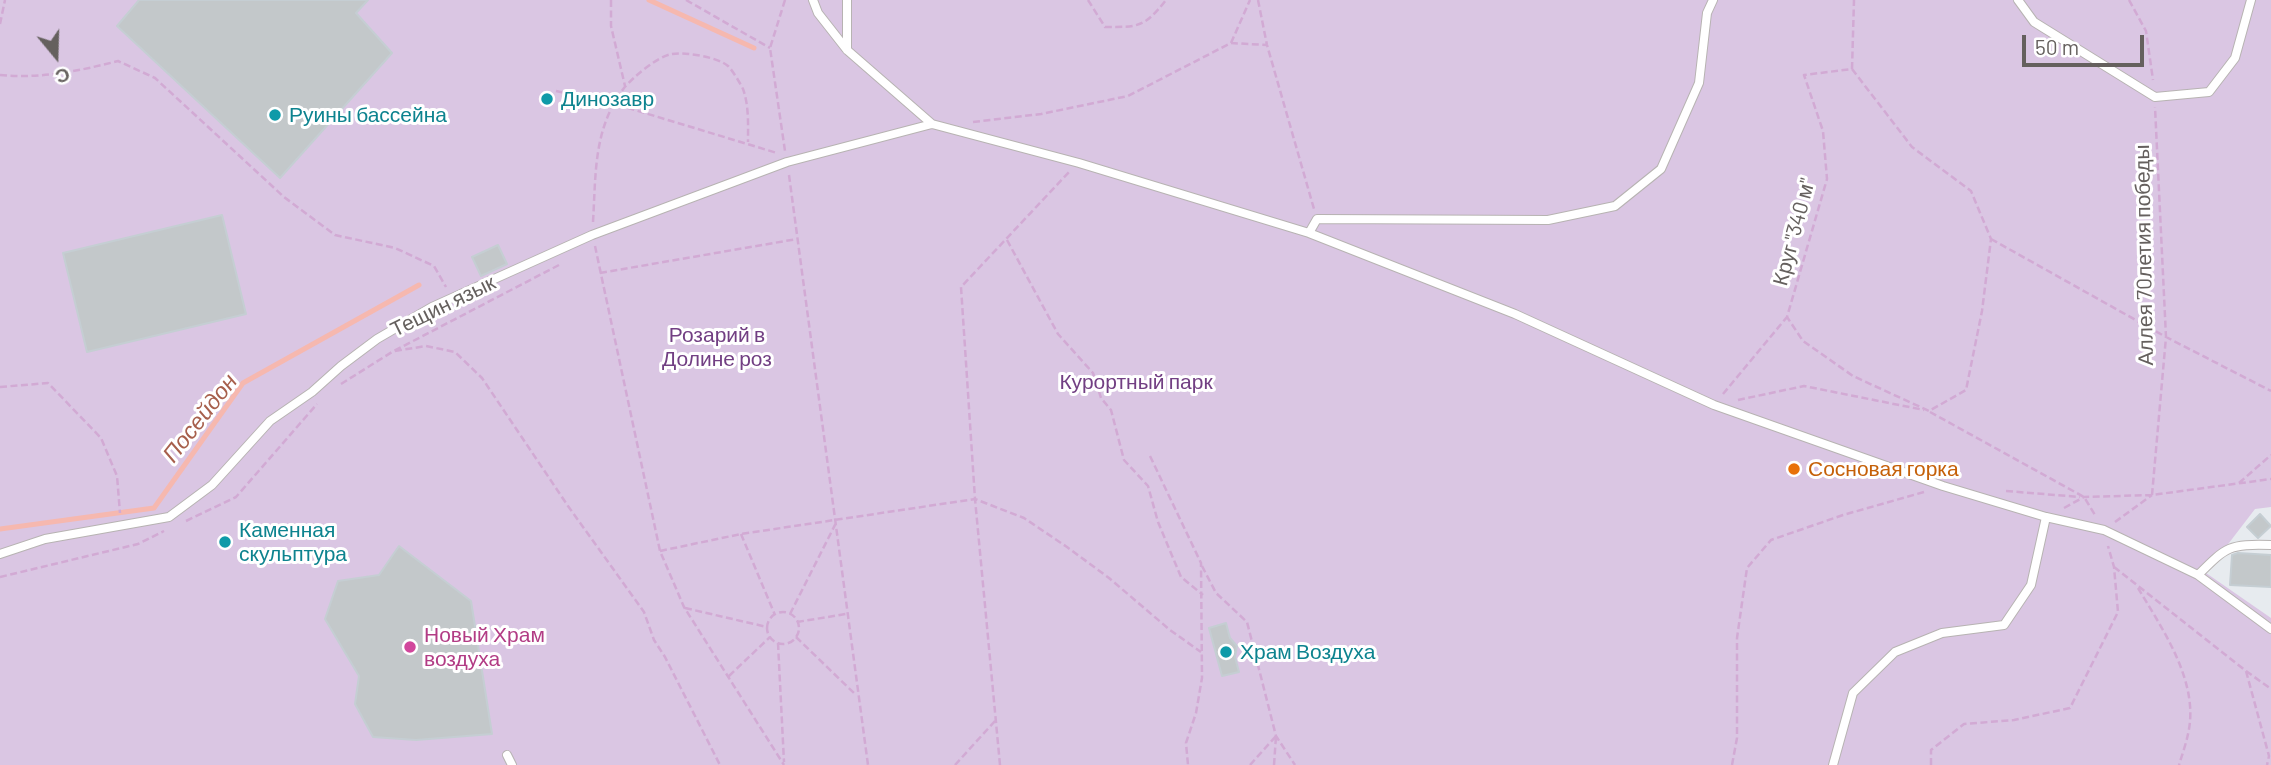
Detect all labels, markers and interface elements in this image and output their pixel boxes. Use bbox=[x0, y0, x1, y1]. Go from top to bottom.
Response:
north arrow bbox=[21, 21, 91, 91]
scale bar bbox=[2026, 21, 2148, 65]
text: 50 m bbox=[2035, 34, 2079, 59]
text: С bbox=[53, 63, 73, 89]
place label: Динозавр bbox=[561, 86, 654, 112]
marker: Динозавр bbox=[539, 91, 555, 107]
place label: Руины бассейна bbox=[289, 102, 447, 128]
marker: Руины бассейна bbox=[267, 107, 283, 123]
street label: Аллея 70летия победы bbox=[2129, 144, 2159, 366]
street label: Круг "340 м" bbox=[1768, 176, 1820, 288]
street label: Тещин язык bbox=[387, 270, 499, 342]
park label: Розарий в Долине роз bbox=[662, 322, 772, 372]
water label: Посейдон bbox=[157, 368, 243, 468]
park label: Курортный парк bbox=[1059, 369, 1213, 395]
place label: Сосновая горка bbox=[1808, 456, 1959, 482]
marker: Сосновая горка bbox=[1786, 461, 1802, 477]
place label: Каменная скульптура bbox=[239, 517, 347, 567]
marker: Каменная скульптура bbox=[217, 534, 233, 550]
place label: Новый Храм воздуха bbox=[424, 622, 545, 672]
marker: Новый Храм воздуха bbox=[402, 639, 418, 655]
place label: Храм Воздуха bbox=[1240, 639, 1375, 665]
marker: Храм Воздуха bbox=[1218, 644, 1234, 660]

